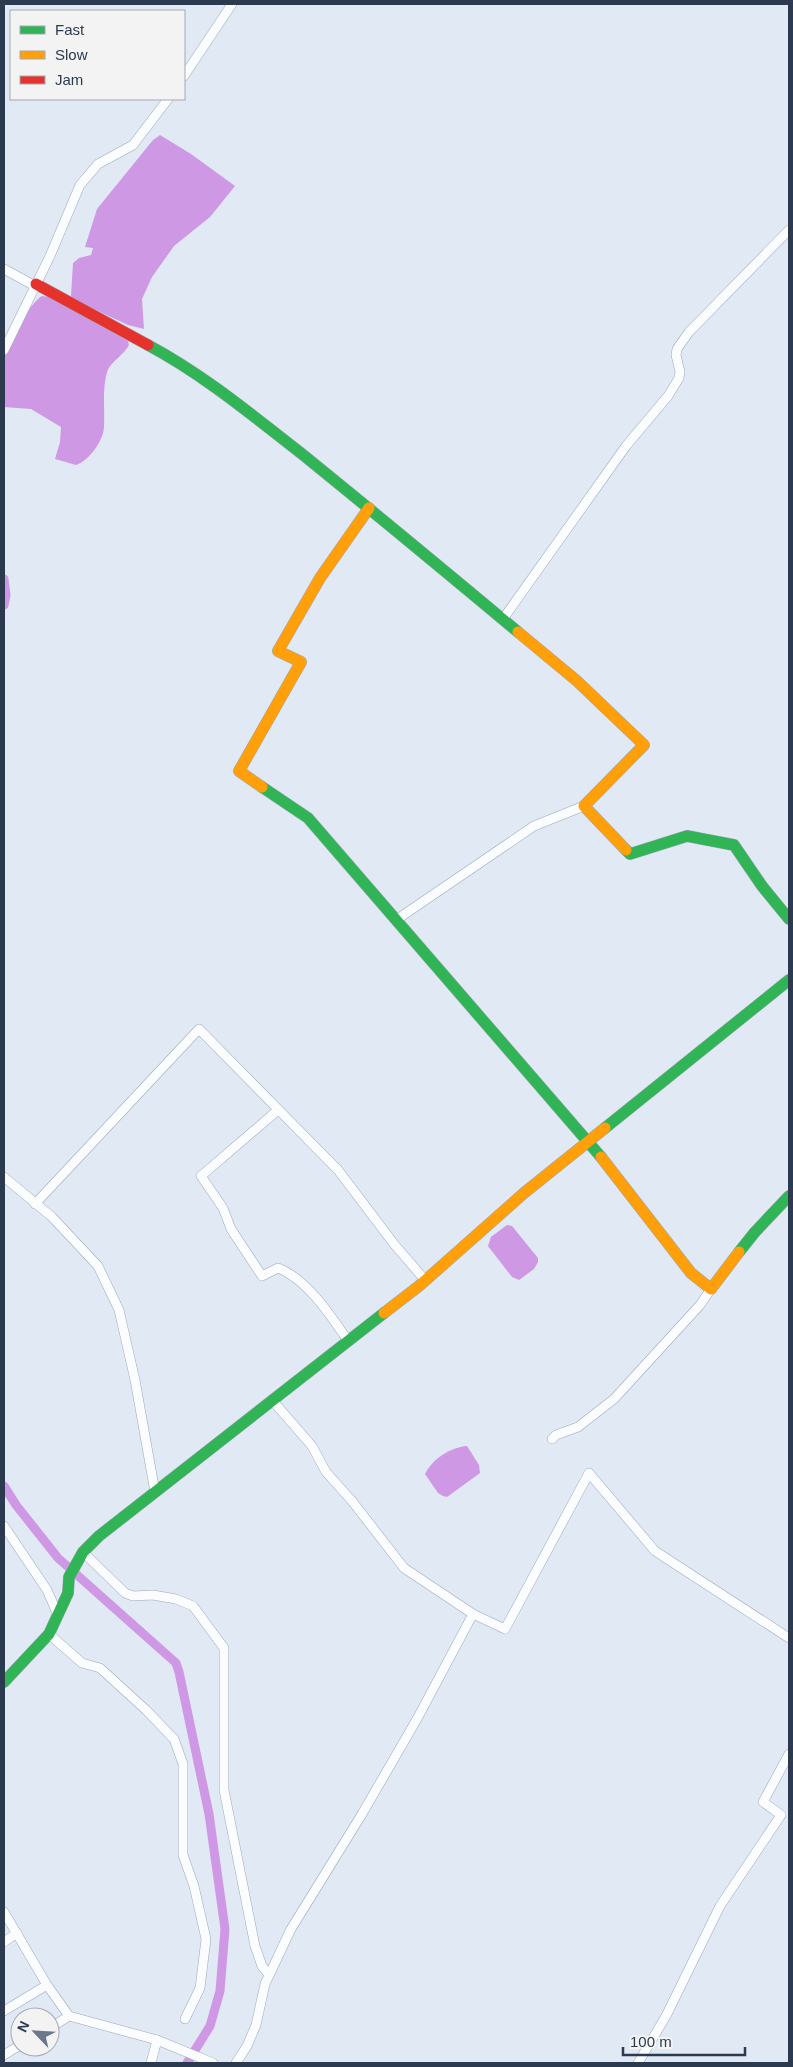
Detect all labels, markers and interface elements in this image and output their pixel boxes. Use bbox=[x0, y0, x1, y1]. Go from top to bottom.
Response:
legend bbox=[10, 10, 185, 100]
text: Fast bbox=[55, 21, 85, 38]
text: Slow bbox=[55, 46, 88, 63]
text: Jam bbox=[55, 71, 83, 88]
north arrow bbox=[10, 2007, 60, 2057]
text: N bbox=[14, 2019, 33, 2034]
scale bar bbox=[623, 2024, 746, 2056]
text: 100 m bbox=[630, 2033, 672, 2050]

